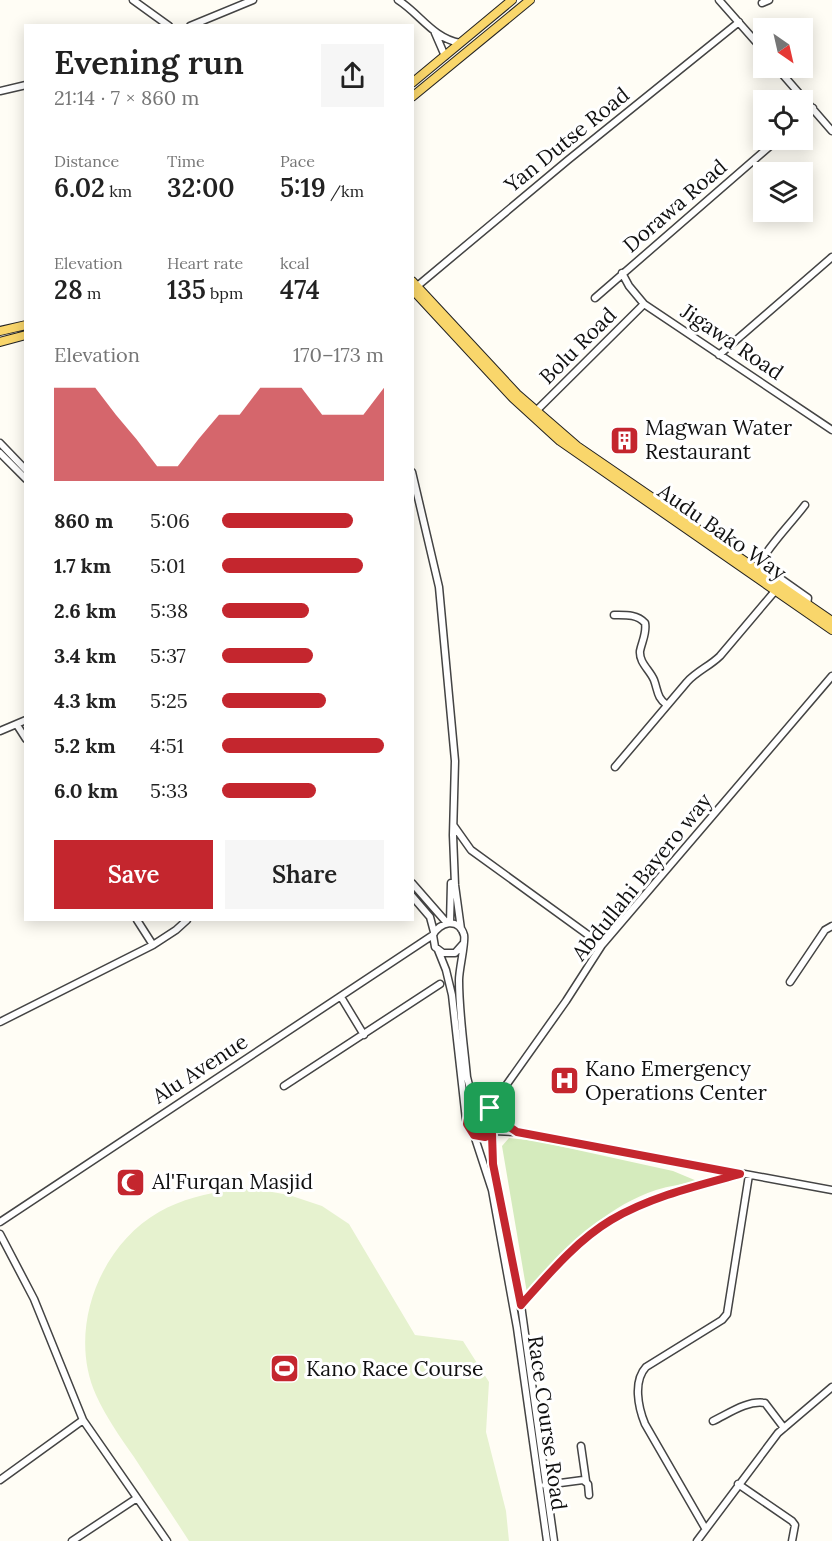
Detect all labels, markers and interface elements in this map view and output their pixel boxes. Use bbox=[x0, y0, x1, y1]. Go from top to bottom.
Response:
north arrow bbox=[753, 18, 813, 78]
map controls bbox=[753, 18, 813, 222]
text: Evening run bbox=[54, 41, 244, 83]
button: share bbox=[321, 44, 384, 107]
street label: Yan Dutse Road bbox=[498, 81, 635, 199]
text: 21:14 · 7 × 860 m bbox=[54, 85, 199, 110]
button: locate bbox=[753, 90, 813, 150]
text: Distance bbox=[54, 151, 119, 171]
text: Time bbox=[167, 151, 205, 171]
text: Pace bbox=[280, 151, 315, 171]
street label: Dorawa Road bbox=[617, 153, 732, 258]
button: layers bbox=[753, 162, 813, 222]
text: 6.02 bbox=[54, 171, 105, 204]
text: 32:00 bbox=[167, 171, 235, 204]
text: 5:19 bbox=[280, 171, 326, 204]
text: km bbox=[105, 181, 132, 201]
text: /km bbox=[326, 181, 364, 201]
text: Elevation bbox=[54, 253, 123, 273]
text: Heart rate bbox=[167, 253, 243, 273]
text: kcal bbox=[280, 253, 310, 273]
text: 28 bbox=[54, 273, 83, 306]
text: 135 bbox=[167, 273, 206, 306]
text: 474 bbox=[280, 273, 320, 306]
text: m bbox=[83, 283, 101, 303]
text: bpm bbox=[206, 283, 243, 303]
street label: Jigawa Road bbox=[675, 297, 789, 386]
street label: Bolu Road bbox=[534, 302, 622, 390]
text: Elevation bbox=[54, 342, 140, 367]
text: 170–173 m bbox=[293, 342, 384, 367]
place label: Magwan Water Restaurant bbox=[645, 414, 792, 465]
building icon: Magwan Water Restaurant bbox=[608, 424, 640, 456]
street label: Audu Bako Way bbox=[652, 477, 792, 586]
text: 860 m bbox=[54, 508, 113, 533]
text: 5:06 bbox=[150, 508, 190, 533]
text: 1.7 km bbox=[54, 553, 111, 578]
text: 5:01 bbox=[150, 553, 186, 578]
text: 2.6 km bbox=[54, 598, 116, 623]
text: 5:38 bbox=[150, 598, 188, 623]
text: 3.4 km bbox=[54, 643, 116, 668]
text: 5:37 bbox=[150, 643, 186, 668]
text: 4.3 km bbox=[54, 688, 116, 713]
text: 5:25 bbox=[150, 688, 188, 713]
text: 5.2 km bbox=[54, 733, 116, 758]
text: 4:51 bbox=[150, 733, 184, 758]
text: 6.0 km bbox=[54, 778, 118, 803]
text: 5:33 bbox=[150, 778, 188, 803]
street label: Abdullahi Bayero way bbox=[565, 787, 717, 967]
button: Save bbox=[54, 840, 213, 909]
button: Share bbox=[225, 840, 384, 909]
street label: Alu Avenue bbox=[146, 1028, 252, 1110]
place label: Kano Emergency Operations Center bbox=[585, 1055, 767, 1106]
hospital icon: Kano Emergency Operations Center bbox=[548, 1065, 580, 1097]
pin bbox=[464, 1082, 515, 1133]
icon: arrive bbox=[473, 1091, 506, 1124]
mosque icon: Al'Furqan Masjid bbox=[115, 1166, 147, 1198]
place label: Al'Furqan Masjid bbox=[151, 1168, 313, 1195]
street label: Race Course Road bbox=[522, 1334, 573, 1512]
sports icon: Kano Race Course bbox=[269, 1353, 301, 1385]
place label: Kano Race Course bbox=[306, 1355, 483, 1382]

